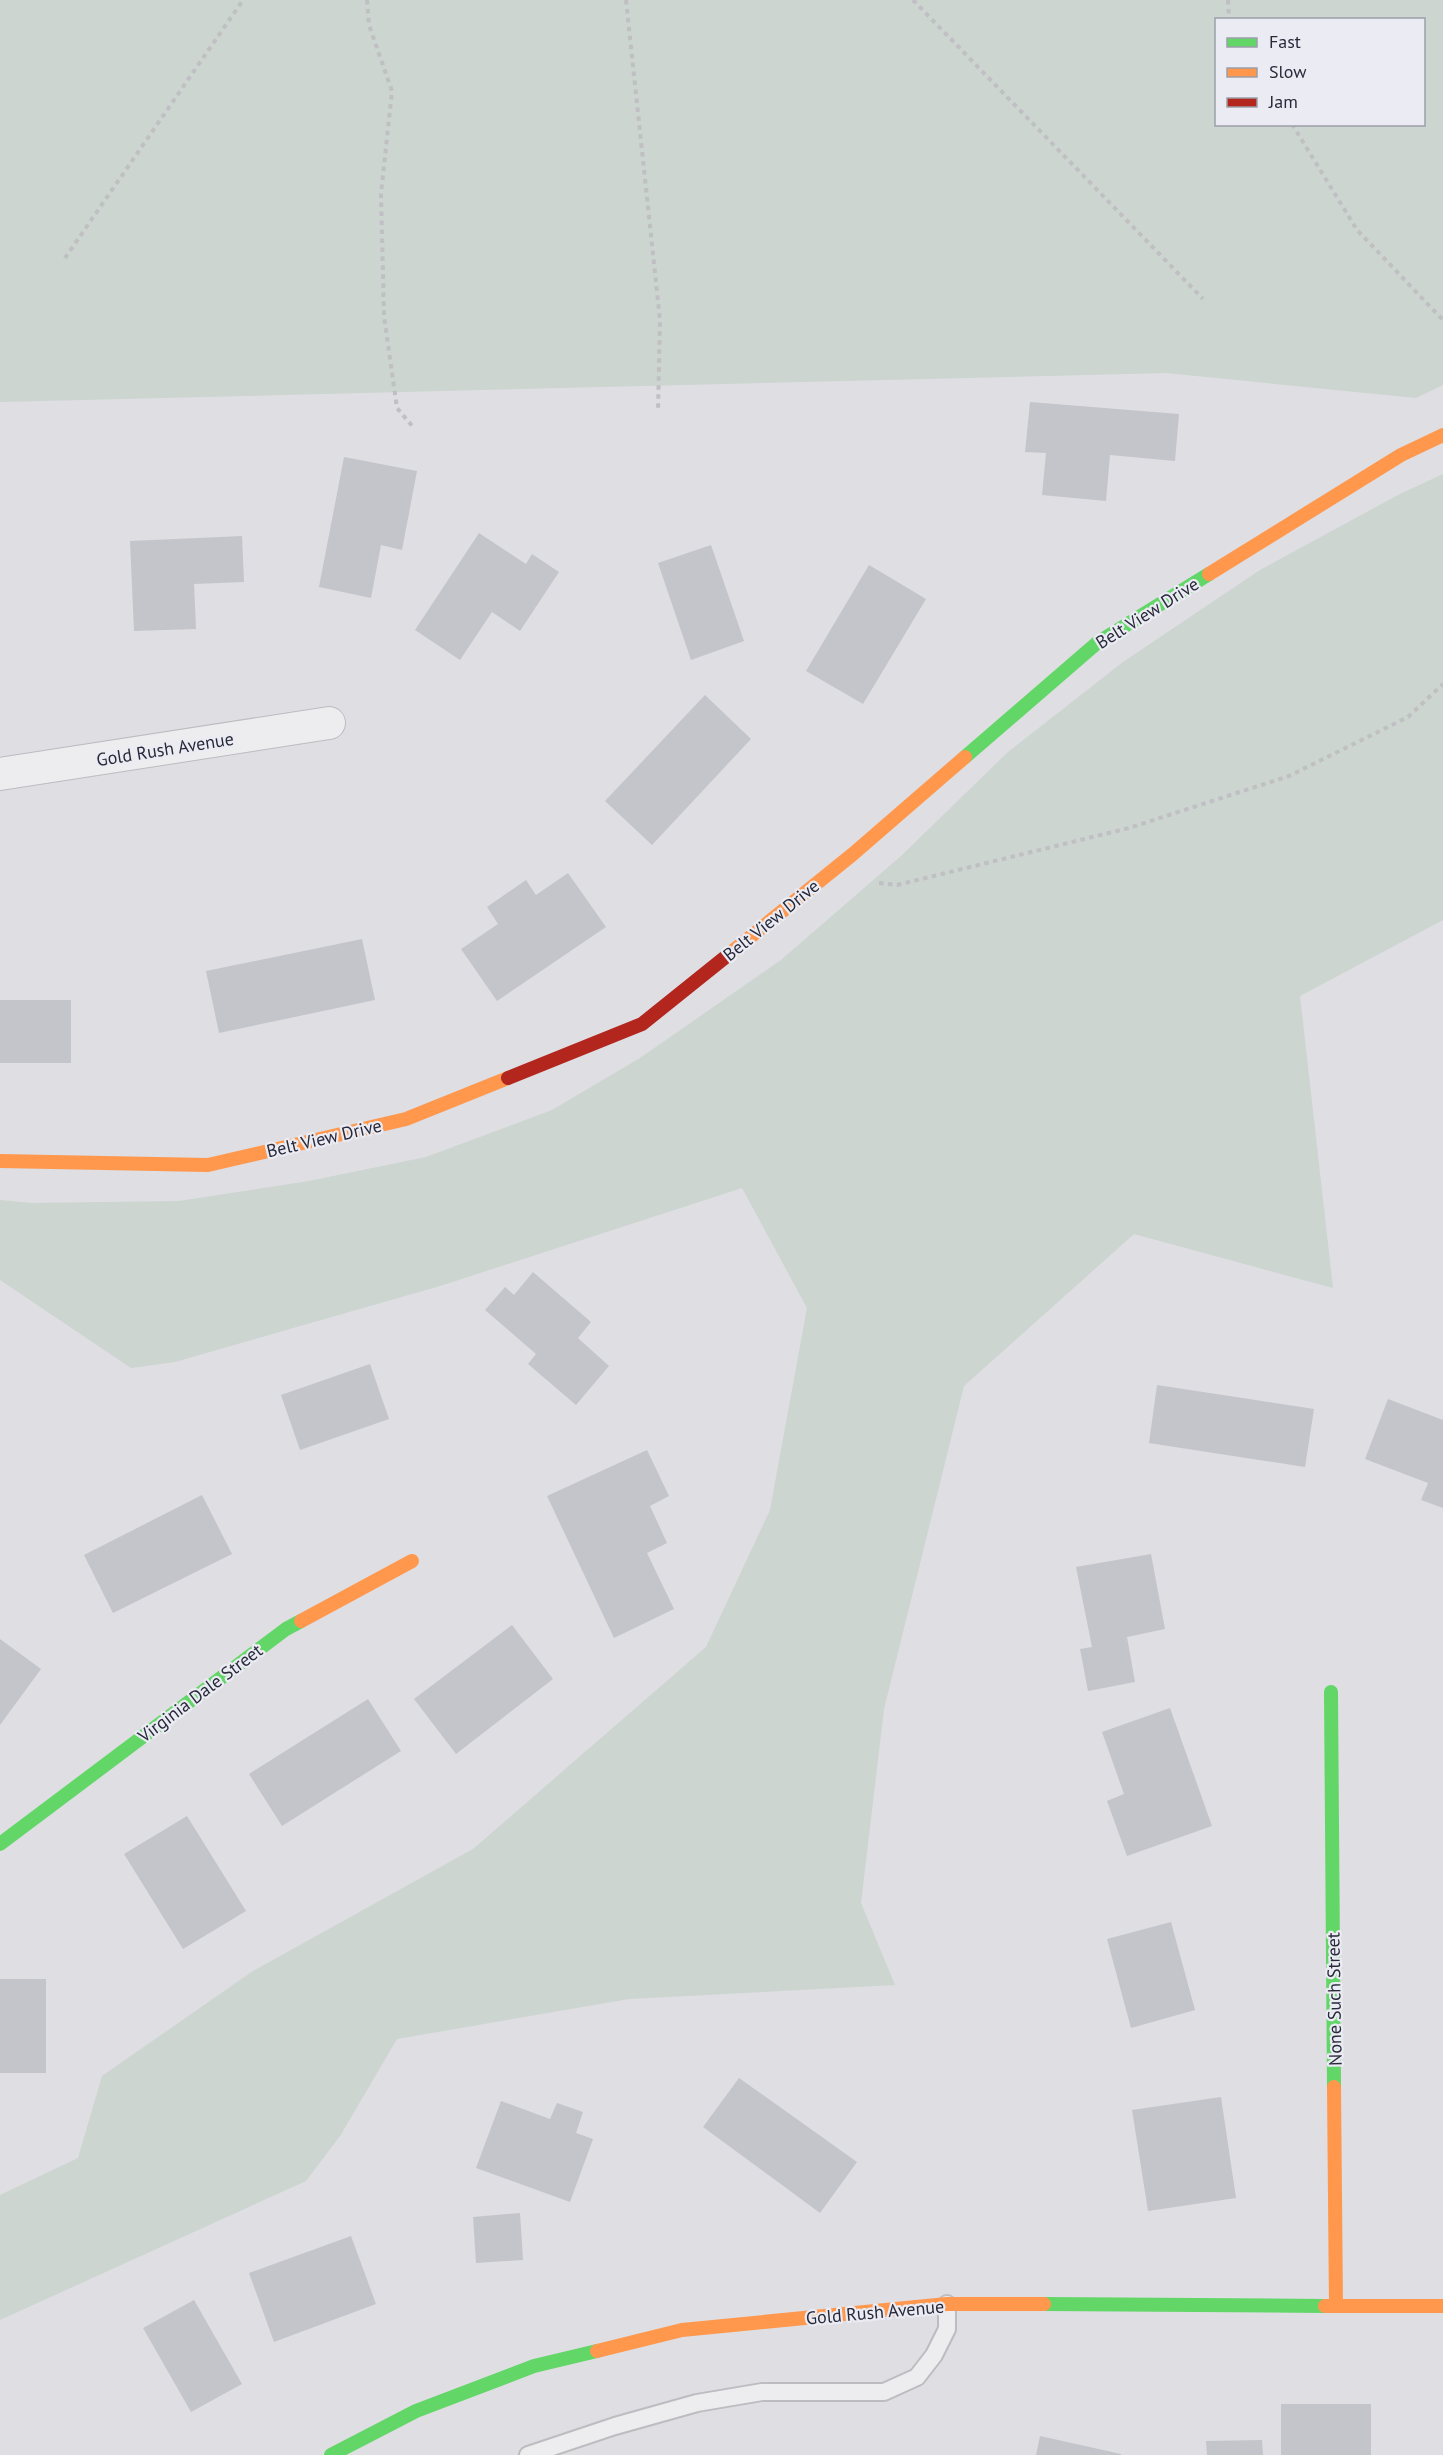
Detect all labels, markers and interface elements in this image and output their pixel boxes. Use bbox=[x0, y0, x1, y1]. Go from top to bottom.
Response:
legend bbox=[1215, 18, 1425, 126]
text: Fast bbox=[1269, 30, 1301, 53]
text: Slow bbox=[1269, 60, 1307, 83]
text: Jam bbox=[1268, 90, 1298, 113]
street label: Belt View Drive bbox=[1091, 572, 1203, 654]
street label: Gold Rush Avenue bbox=[95, 727, 235, 771]
street label: Belt View Drive bbox=[718, 874, 824, 966]
street label: Belt View Drive bbox=[264, 1114, 384, 1162]
street label: Virginia Dale Street bbox=[132, 1639, 267, 1748]
street label: None Such Street bbox=[1321, 1932, 1347, 2066]
street label: Gold Rush Avenue bbox=[805, 2295, 945, 2329]

